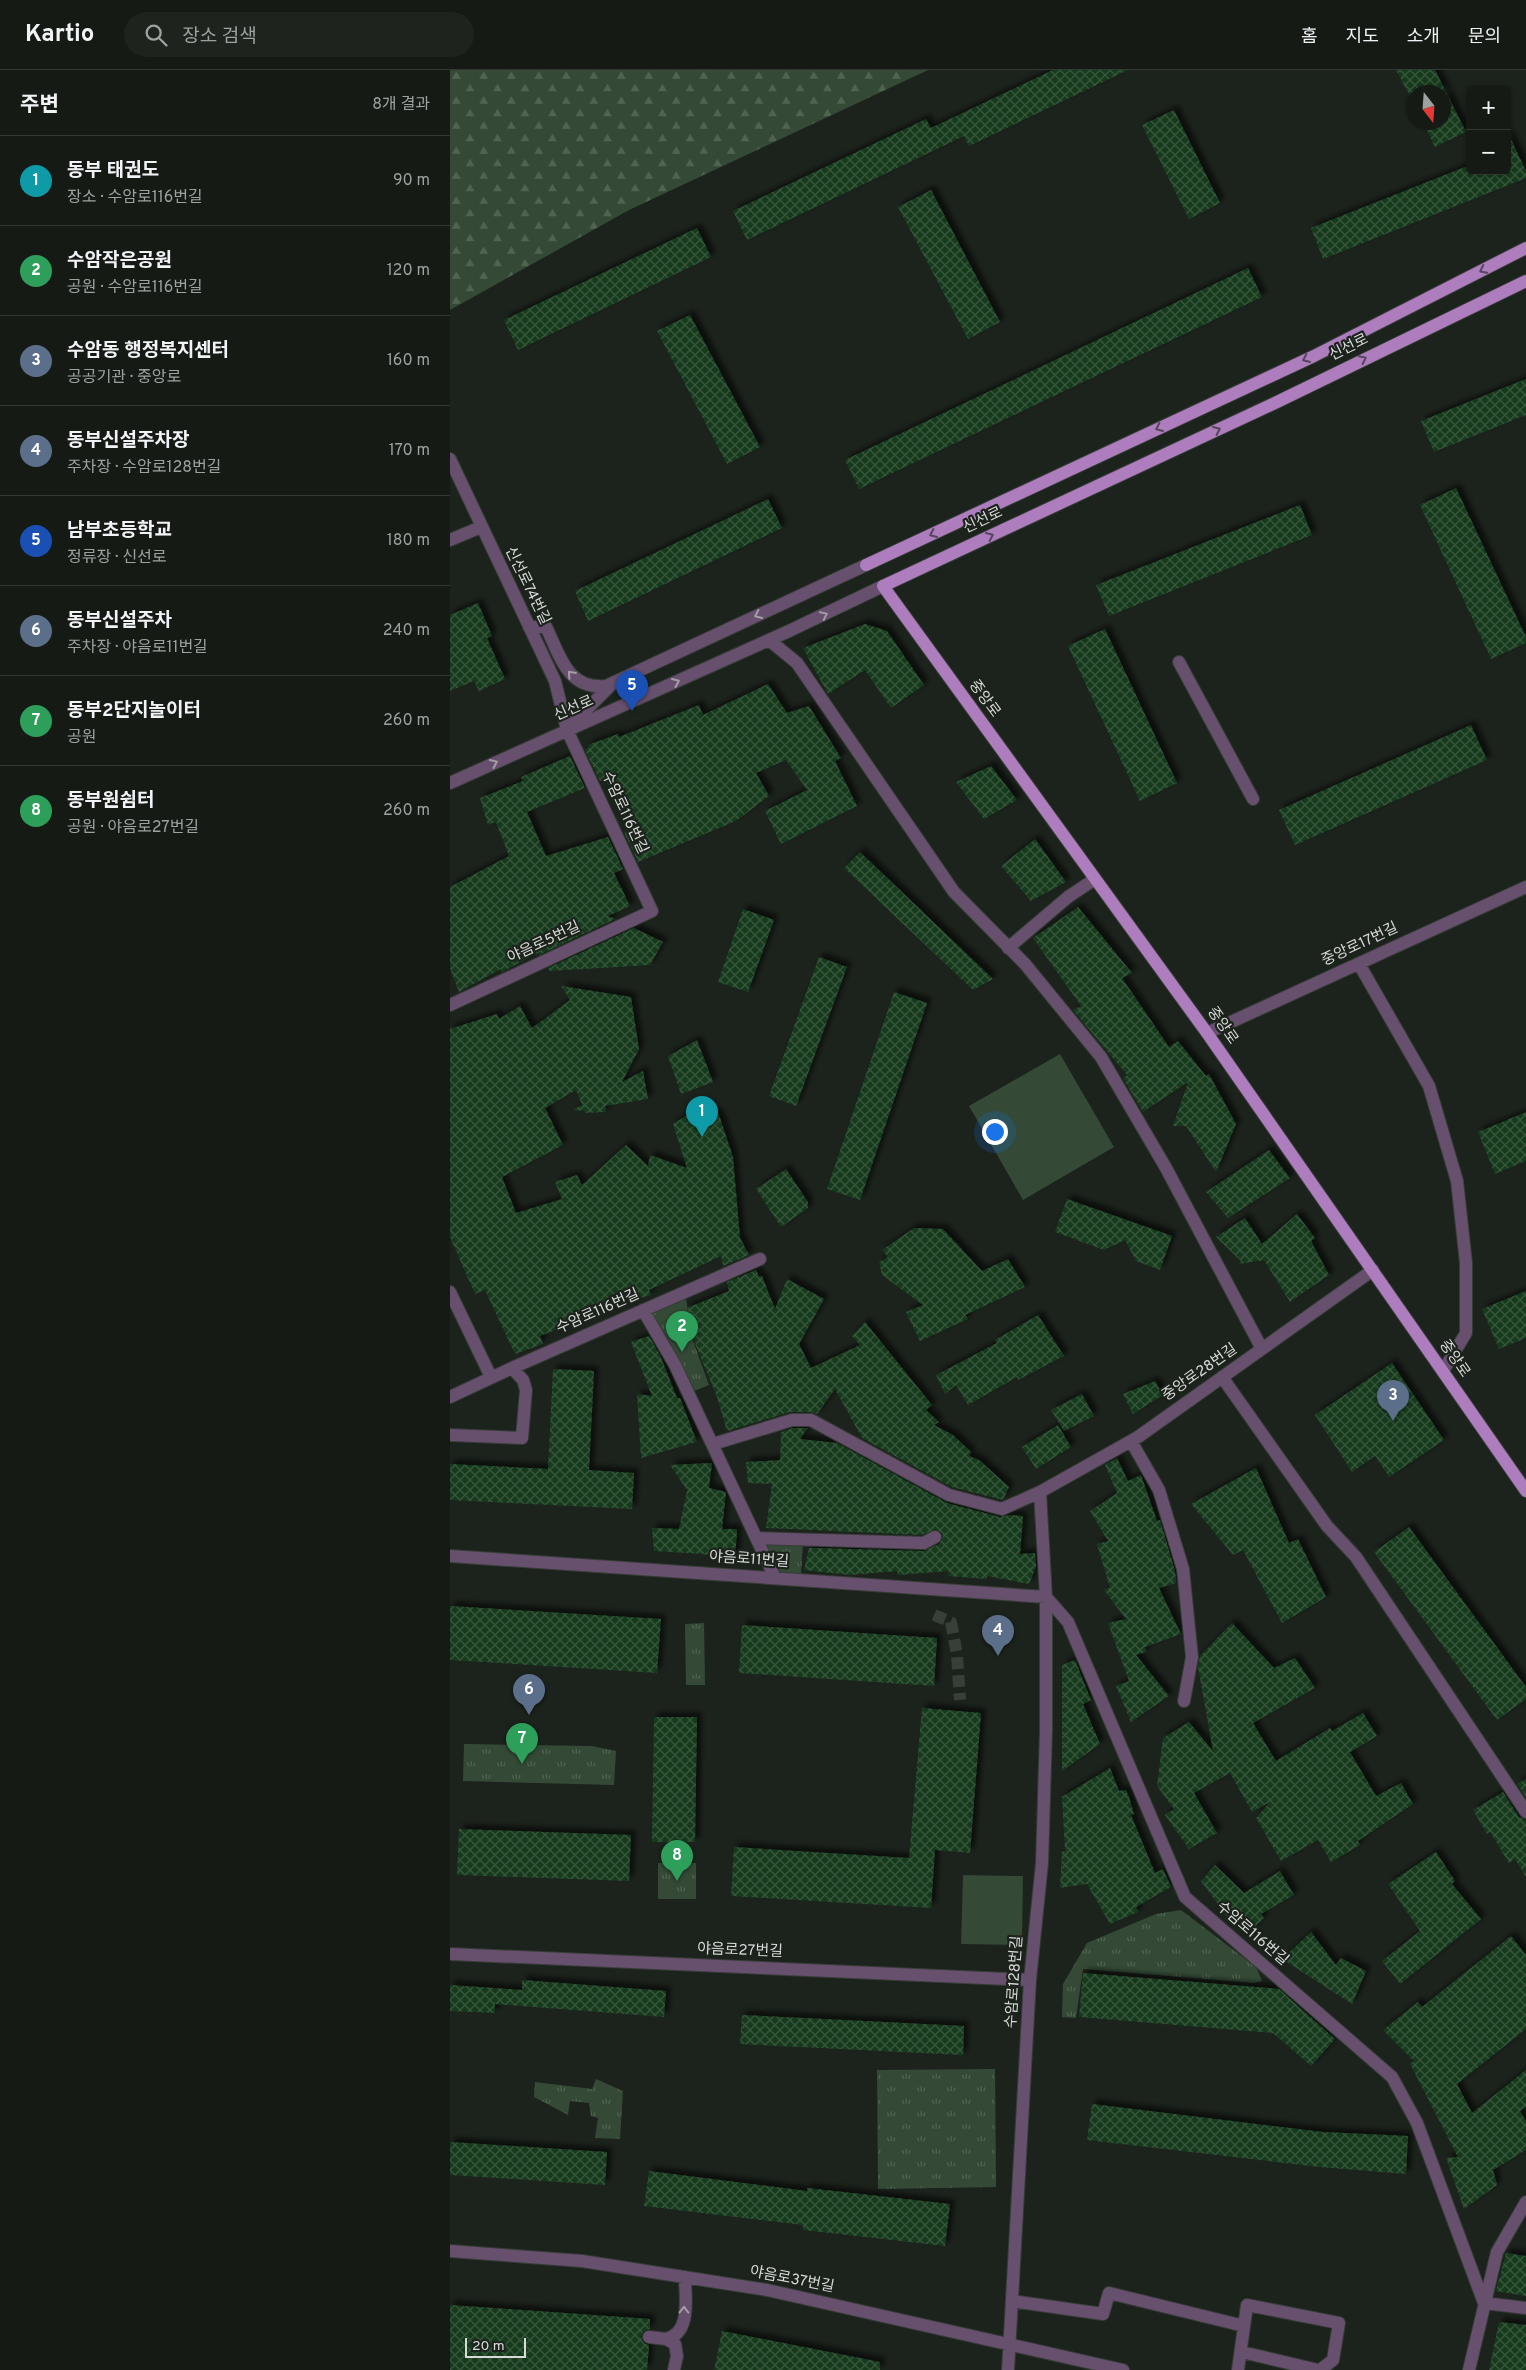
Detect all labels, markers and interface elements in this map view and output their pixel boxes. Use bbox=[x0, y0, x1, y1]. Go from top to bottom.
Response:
search box bbox=[124, 12, 474, 57]
text: Kartio bbox=[25, 20, 94, 50]
icon: search bbox=[142, 21, 170, 49]
text: 장소 검색 bbox=[182, 25, 257, 49]
text: 홈 bbox=[1301, 26, 1318, 49]
text: 지도 bbox=[1346, 26, 1379, 49]
text: 소개 bbox=[1407, 26, 1440, 49]
text: 문의 bbox=[1468, 26, 1501, 49]
north arrow bbox=[1406, 85, 1451, 130]
map controls bbox=[1466, 85, 1511, 175]
button: + bbox=[1466, 85, 1511, 130]
text: 주변 bbox=[20, 92, 59, 119]
text: 8개 결과 bbox=[372, 95, 430, 115]
button: − bbox=[1466, 130, 1511, 175]
text: 동부 태권도 bbox=[67, 159, 159, 183]
text: 1 bbox=[33, 171, 39, 191]
text: 90 m bbox=[393, 171, 430, 191]
text: 장소 · 수암로116번길 bbox=[67, 188, 203, 208]
text: 수암작은공원 bbox=[67, 249, 172, 273]
text: 2 bbox=[31, 261, 41, 281]
text: 120 m bbox=[387, 261, 430, 281]
one-way arrow bbox=[1479, 264, 1488, 274]
text: 공원 · 수암로116번길 bbox=[67, 278, 203, 298]
street label: 신선로 bbox=[1326, 330, 1372, 366]
text: 수암동 행정복지센터 bbox=[67, 339, 229, 363]
text: 3 bbox=[31, 351, 41, 371]
text: 160 m bbox=[387, 351, 430, 371]
one-way arrow bbox=[1302, 353, 1311, 363]
one-way arrow bbox=[1358, 355, 1367, 365]
text: 공공기관 · 중앙로 bbox=[67, 368, 181, 388]
one-way arrow bbox=[1155, 422, 1164, 432]
one-way arrow bbox=[1212, 426, 1221, 436]
text: 동부신설주차장 bbox=[67, 429, 189, 453]
text: 4 bbox=[31, 441, 41, 461]
text: 170 m bbox=[389, 441, 430, 461]
text: 주차장 · 수암로128번길 bbox=[67, 458, 221, 478]
street label: 신선로 bbox=[960, 504, 1006, 538]
text: 남부초등학교 bbox=[67, 519, 172, 543]
one-way arrow bbox=[929, 527, 938, 538]
text: 5 bbox=[31, 531, 41, 551]
text: 180 m bbox=[387, 531, 430, 551]
one-way arrow bbox=[985, 532, 994, 542]
street label: 신선로74번길 bbox=[500, 544, 554, 628]
text: 정류장 · 신선로 bbox=[67, 548, 166, 568]
text: 동부신설주차 bbox=[67, 609, 172, 633]
one-way arrow bbox=[754, 609, 763, 619]
one-way arrow bbox=[818, 611, 827, 621]
text: 6 bbox=[31, 621, 41, 641]
text: 240 m bbox=[383, 621, 430, 641]
text: 주차장 · 야음로11번길 bbox=[67, 638, 208, 658]
one-way arrow bbox=[568, 670, 577, 679]
pin: 5 bbox=[616, 670, 648, 711]
one-way arrow bbox=[671, 677, 680, 688]
street label: 중앙로 bbox=[964, 677, 1004, 721]
street label: 신선로 bbox=[551, 692, 597, 726]
text: 동부2단지놀이터 bbox=[67, 699, 201, 723]
text: 7 bbox=[32, 711, 40, 731]
text: 260 m bbox=[383, 711, 430, 731]
text: 공원 bbox=[67, 728, 96, 748]
one-way arrow bbox=[489, 758, 498, 769]
street label: 수암로116번길 bbox=[597, 769, 651, 857]
text: 동부원쉼터 bbox=[67, 789, 154, 813]
text: 8 bbox=[31, 801, 41, 821]
text: 260 m bbox=[383, 801, 430, 821]
text: 공원 · 야음로27번길 bbox=[67, 818, 199, 838]
street label: 야음로5번길 bbox=[504, 918, 584, 968]
street label: 중앙로17번길 bbox=[1319, 919, 1401, 971]
street label: 중앙로 bbox=[1202, 1004, 1242, 1048]
pin: 1 bbox=[686, 1096, 718, 1137]
your location bbox=[982, 1119, 1008, 1145]
street label: 수암로116번길 bbox=[553, 1285, 643, 1339]
pin: 2 bbox=[666, 1311, 698, 1352]
street label: 중앙로 bbox=[1434, 1337, 1474, 1381]
street label: 중앙로28번길 bbox=[1159, 1340, 1241, 1406]
pin: 3 bbox=[1377, 1380, 1409, 1421]
street label: 야음로11번길 bbox=[708, 1548, 790, 1572]
pin: 4 bbox=[982, 1615, 1014, 1656]
pin: 6 bbox=[513, 1674, 545, 1715]
pin: 7 bbox=[506, 1723, 538, 1764]
pin: 8 bbox=[661, 1840, 693, 1881]
street label: 수암로116번길 bbox=[1212, 1898, 1292, 1970]
street label: 수암로128번길 bbox=[1002, 1935, 1028, 2029]
street label: 야음로27번길 bbox=[697, 1940, 783, 1962]
street label: 야음로37번길 bbox=[748, 2262, 836, 2298]
one-way arrow bbox=[679, 2305, 689, 2313]
scale bar bbox=[465, 2335, 526, 2358]
text: 20 m bbox=[472, 2338, 505, 2355]

